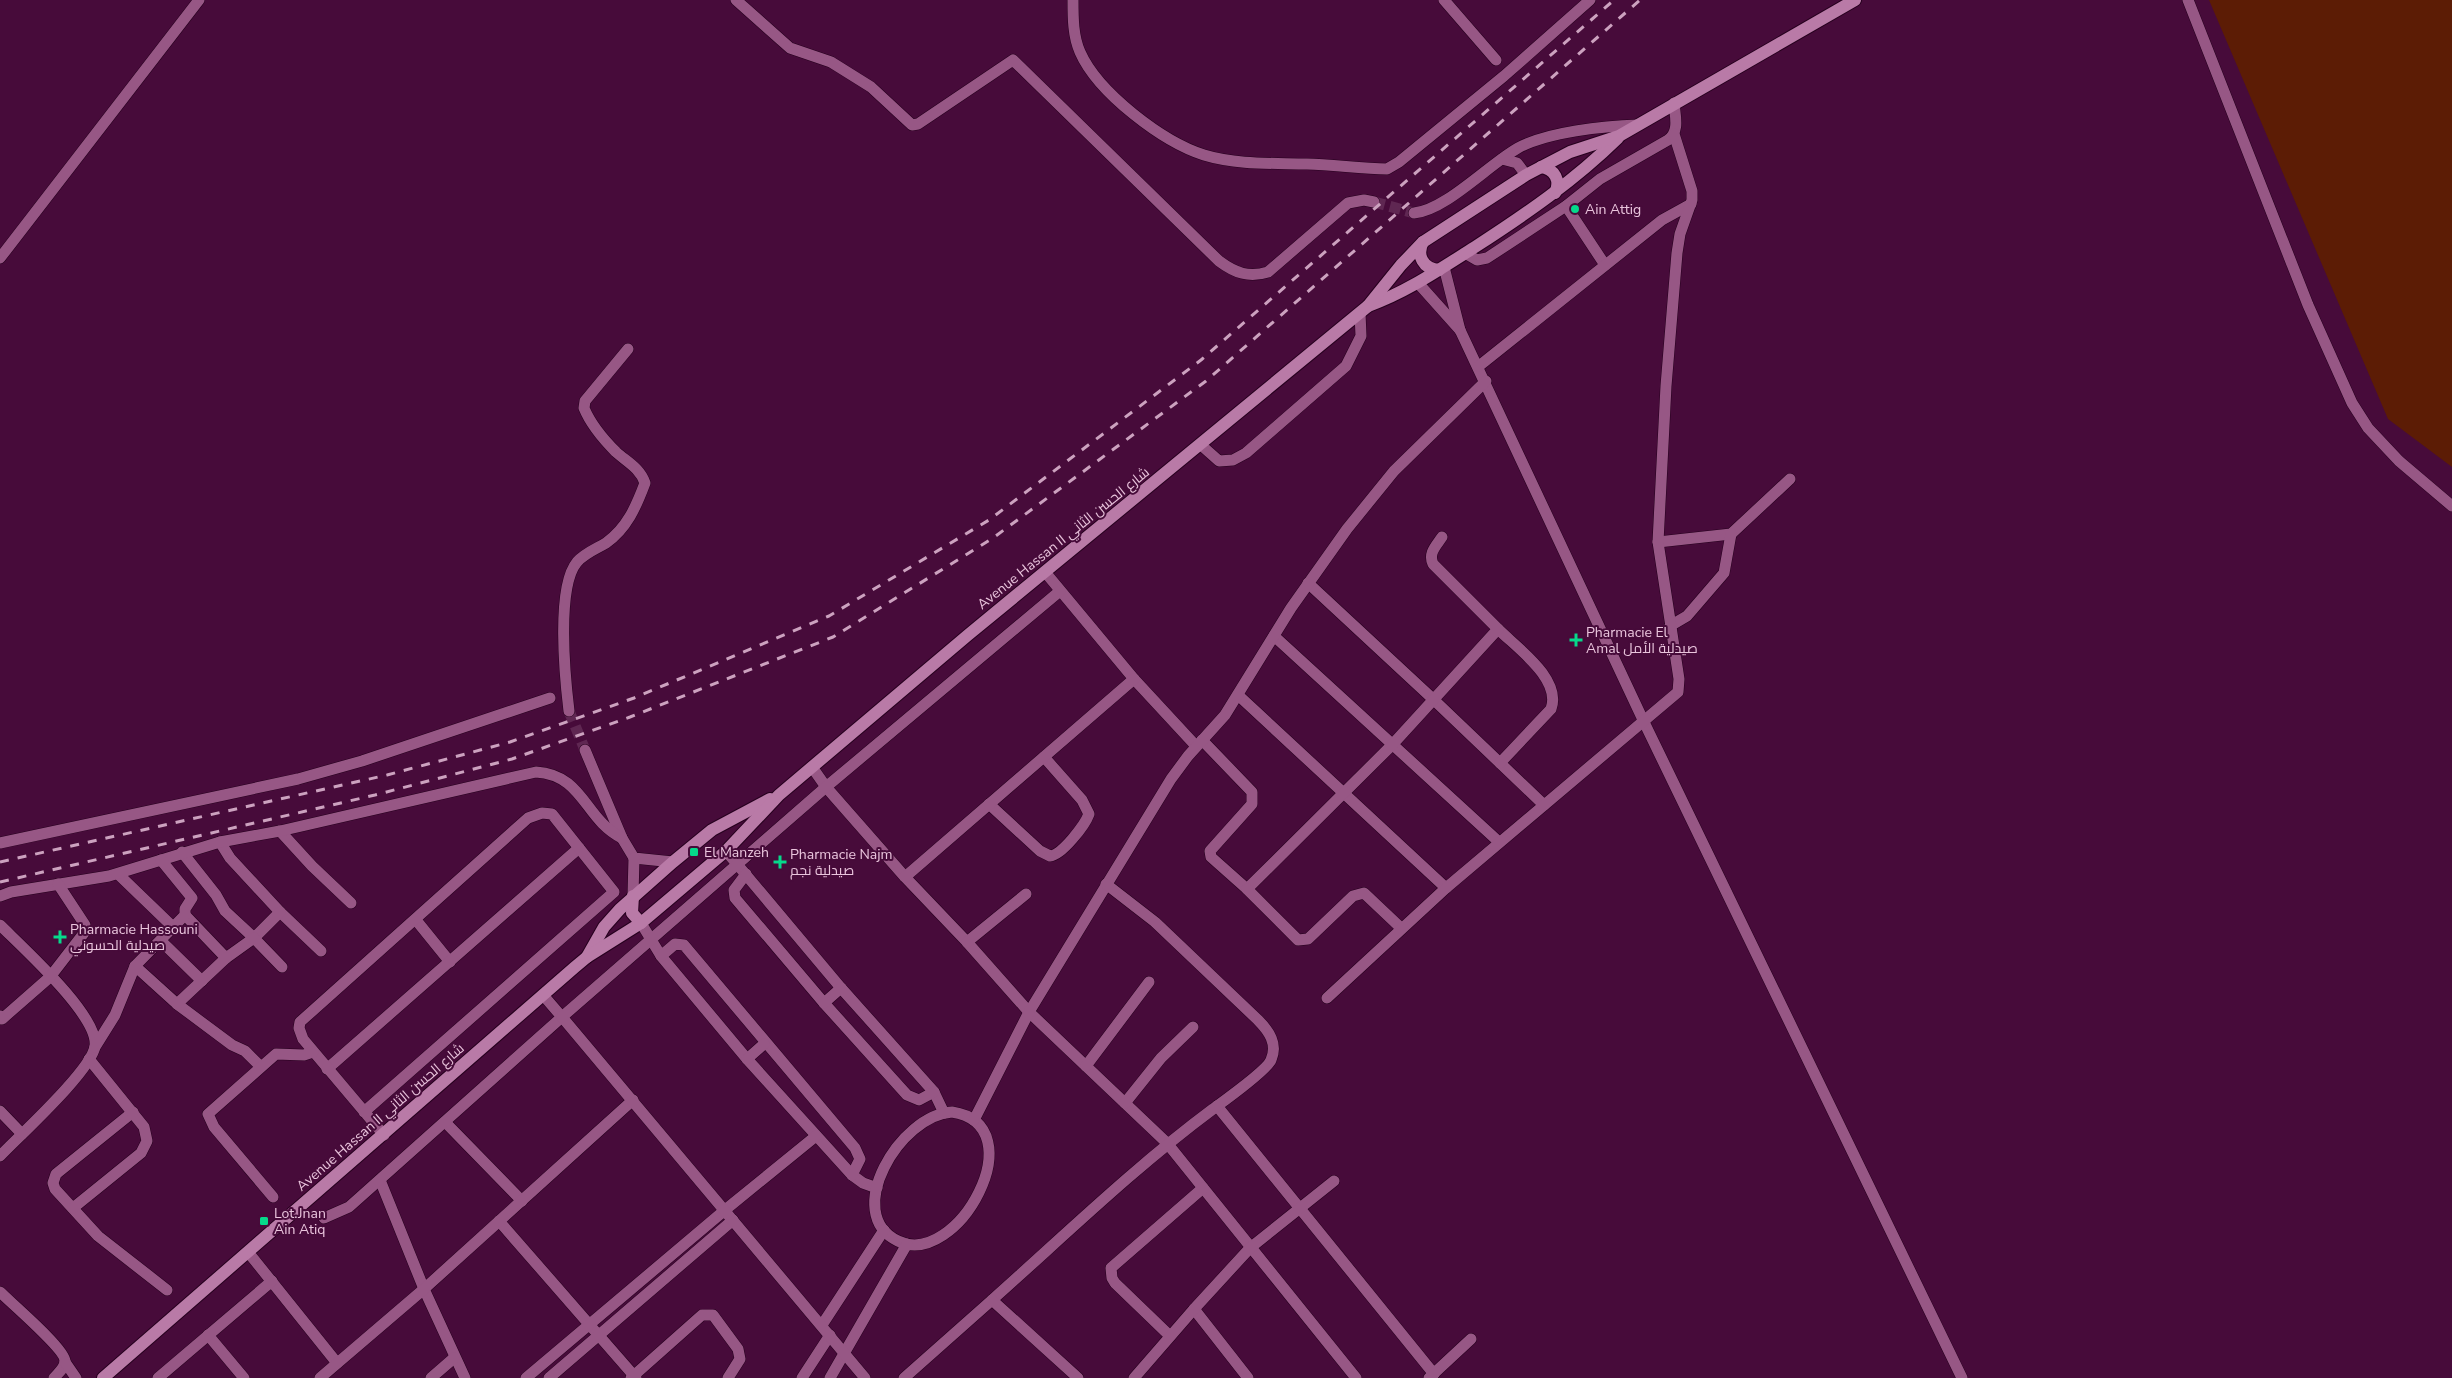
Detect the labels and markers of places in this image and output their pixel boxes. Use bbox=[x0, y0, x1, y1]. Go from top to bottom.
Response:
place label: Ain Attig bbox=[1585, 200, 1641, 219]
marker: Ain Attig bbox=[1569, 203, 1581, 215]
place label: Pharmacie El Amal صيدلية الأمل bbox=[1586, 623, 1698, 658]
marker: Pharmacie El Amal صيدلية الأمل bbox=[1570, 634, 1582, 646]
place label: El Manzeh bbox=[704, 843, 769, 862]
place label: Pharmacie Najm صيدلية نجم bbox=[790, 845, 893, 880]
marker: El Manzeh bbox=[688, 846, 700, 858]
marker: Pharmacie Najm صيدلية نجم bbox=[774, 856, 786, 868]
place label: Pharmacie Hassouni صيدلية الحسوني bbox=[70, 920, 198, 957]
marker: Pharmacie Hassouni صيدلية الحسوني bbox=[54, 931, 66, 943]
place label: Lot.Jnan Ain Atiq bbox=[274, 1204, 326, 1239]
marker: Lot.Jnan Ain Atiq bbox=[258, 1215, 270, 1227]

